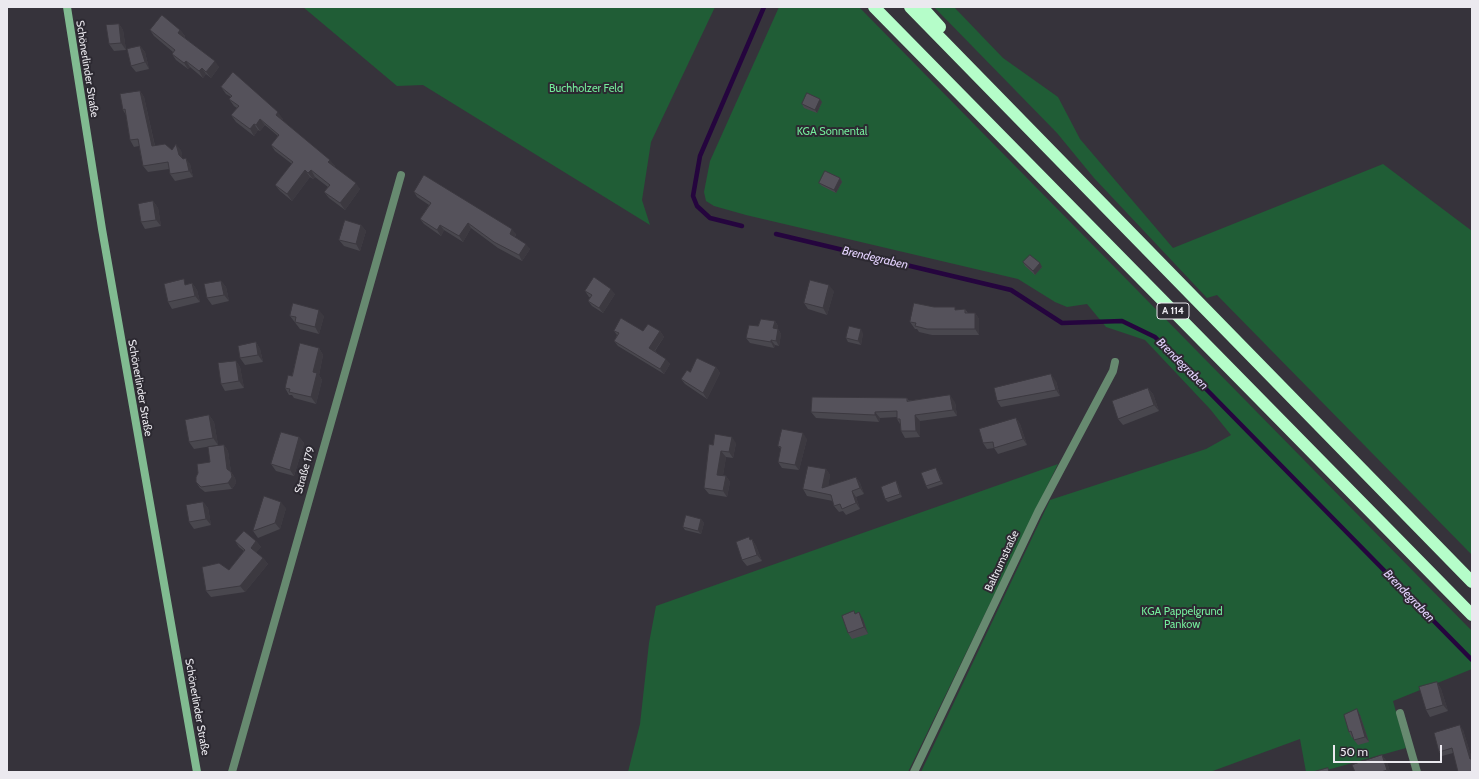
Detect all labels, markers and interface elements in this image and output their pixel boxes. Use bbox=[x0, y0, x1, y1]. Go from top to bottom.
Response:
street label: Schönerlinder Straße bbox=[73, 20, 101, 118]
park label: Buchholzer Feld bbox=[549, 82, 623, 96]
park label: KGA Sonnental bbox=[797, 125, 867, 139]
water label: Brendegraben bbox=[841, 243, 909, 273]
road number: A 114 bbox=[1157, 303, 1189, 319]
water label: Brendegraben bbox=[1153, 335, 1211, 393]
street label: Schönerlinder Straße bbox=[125, 339, 155, 437]
street label: Straße 179 bbox=[292, 445, 318, 495]
street label: Baltrumstraße bbox=[982, 528, 1022, 594]
water label: Brendegraben bbox=[1380, 567, 1438, 625]
park label: KGA Pappelgrund Pankow bbox=[1141, 605, 1223, 631]
street label: Schönerlinder Straße bbox=[182, 658, 212, 756]
scale bar bbox=[1335, 737, 1444, 763]
text: 50 m bbox=[1340, 744, 1368, 759]

